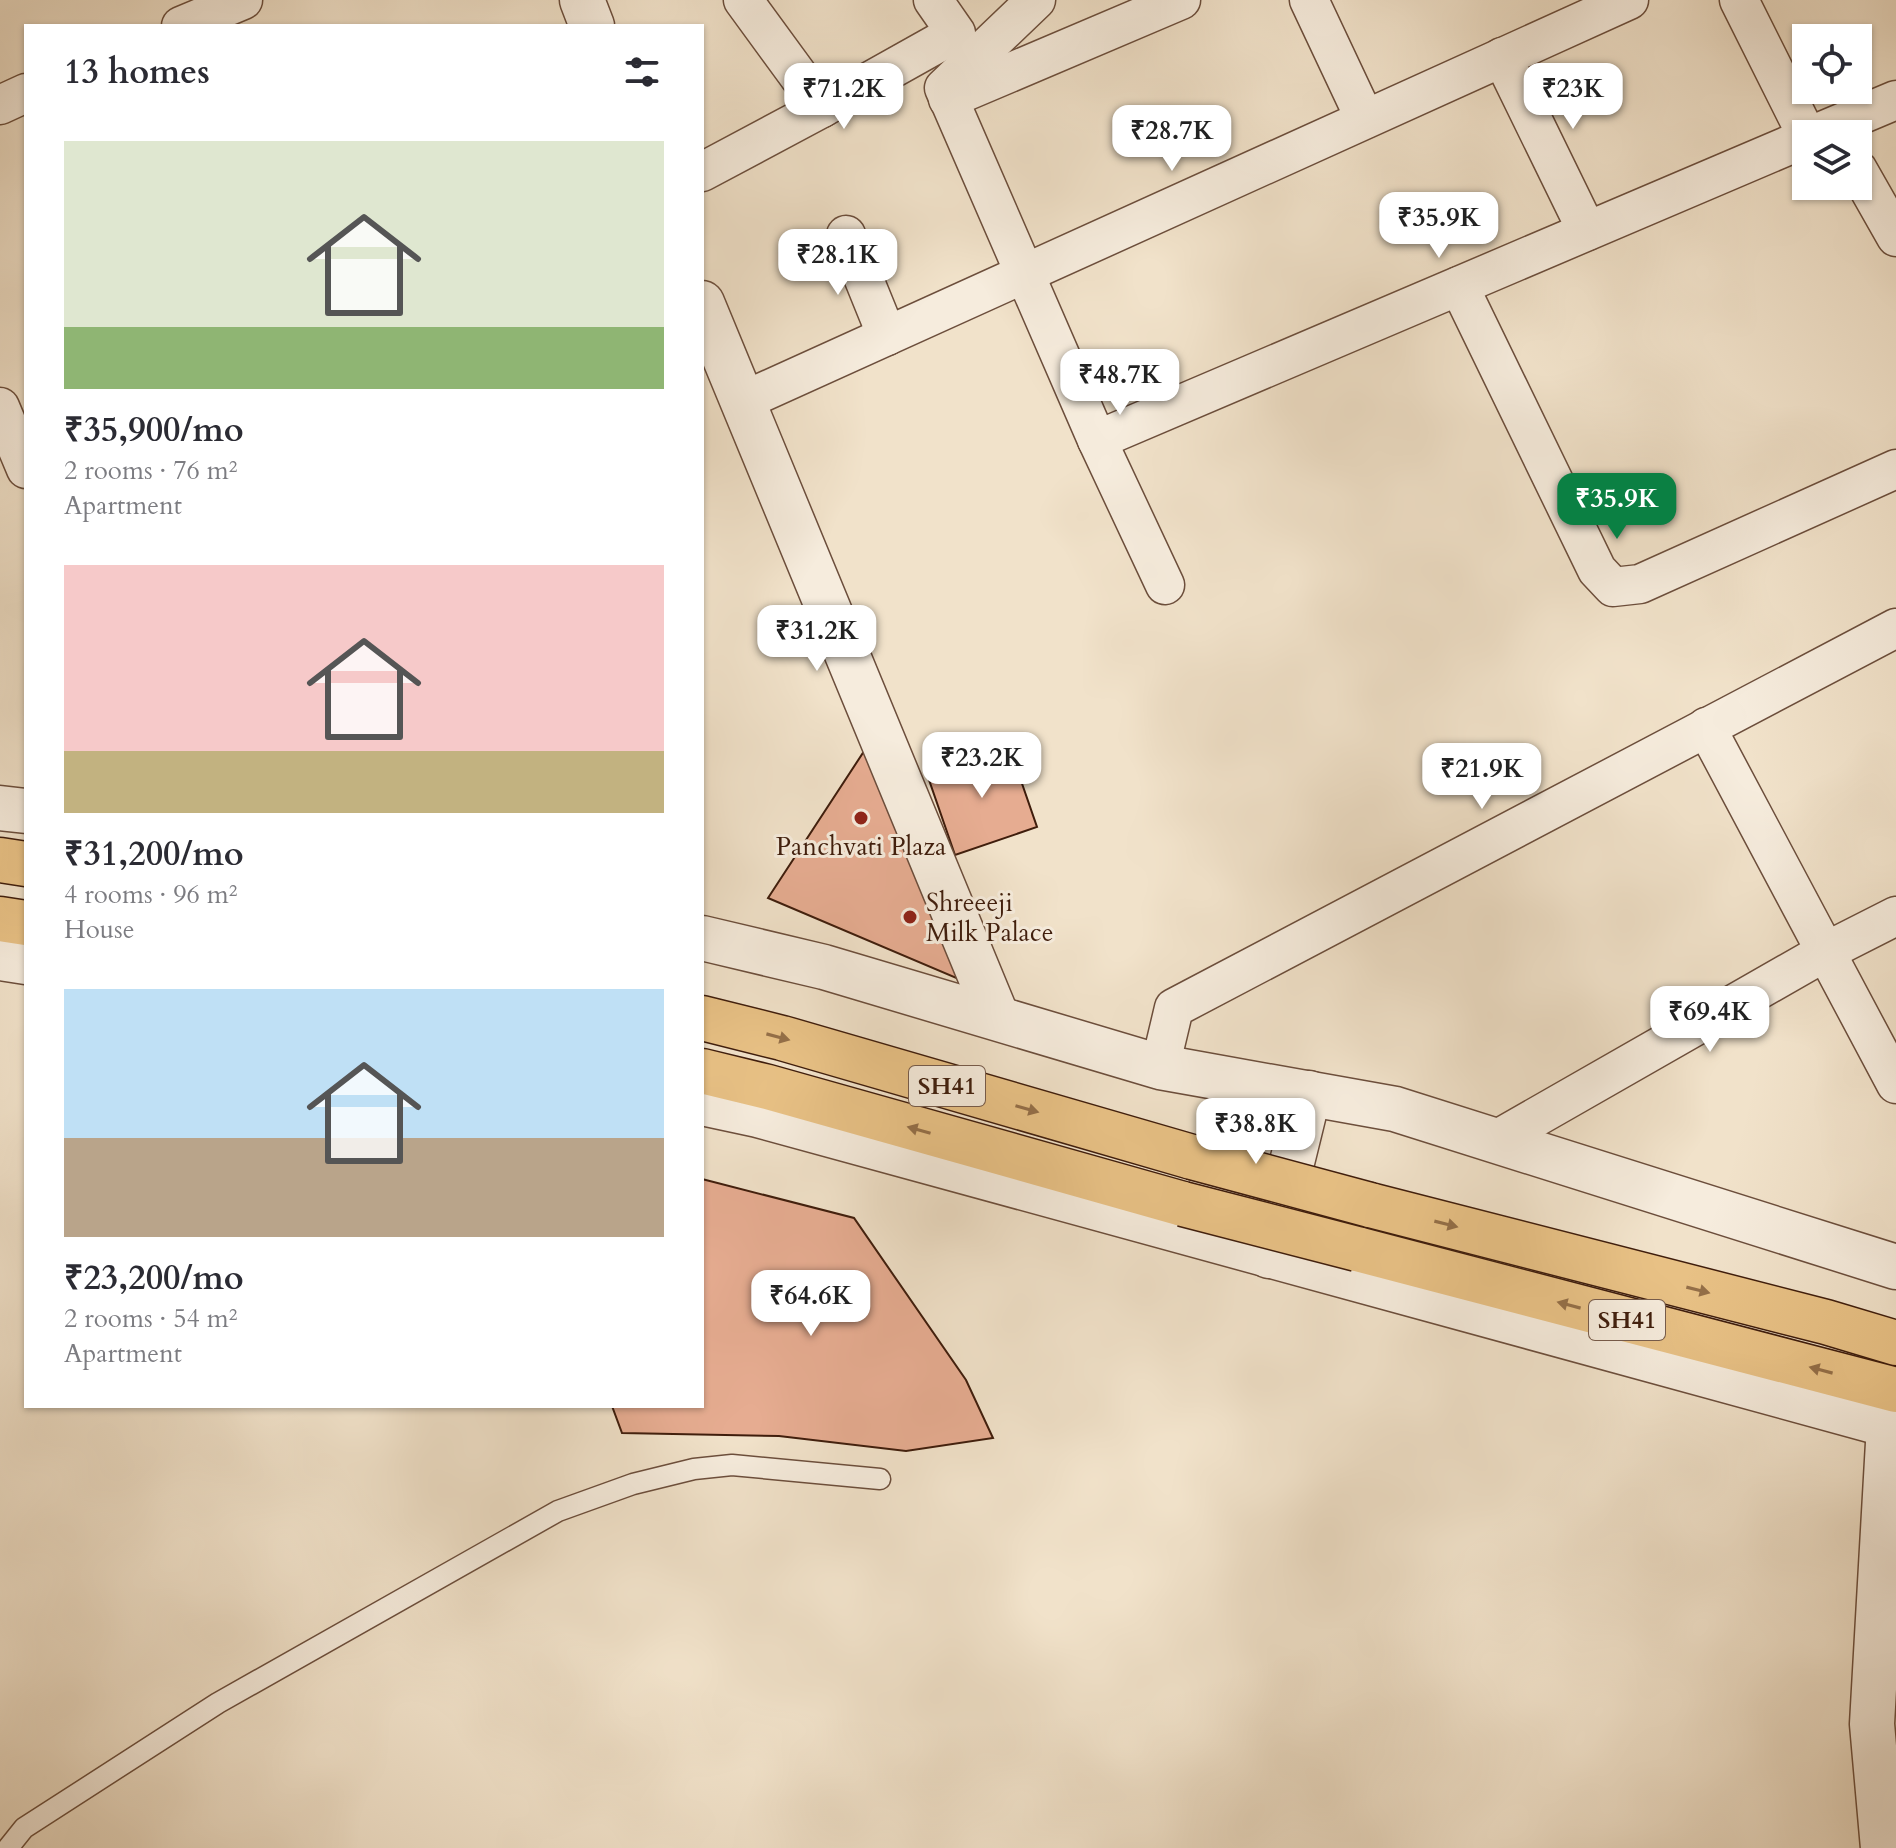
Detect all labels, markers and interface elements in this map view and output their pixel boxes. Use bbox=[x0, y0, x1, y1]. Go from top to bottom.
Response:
map controls bbox=[1792, 24, 1872, 200]
button: locate bbox=[1792, 24, 1872, 104]
text: 13 homes bbox=[64, 49, 210, 95]
icon: filters bbox=[620, 50, 664, 94]
pin: ₹71.2K bbox=[779, 63, 909, 131]
pin: ₹23K bbox=[1526, 63, 1620, 131]
text: ₹71.2K bbox=[802, 71, 886, 106]
text: ₹23K bbox=[1542, 71, 1604, 106]
pin: ₹28.7K bbox=[1107, 105, 1237, 173]
text: ₹28.7K bbox=[1130, 113, 1214, 148]
button: layers bbox=[1792, 120, 1872, 200]
pin: ₹35.9K bbox=[1374, 192, 1504, 260]
icon: home bbox=[292, 193, 436, 337]
text: ₹35.9K bbox=[1397, 200, 1481, 235]
pin: ₹28.1K bbox=[773, 229, 903, 297]
text: ₹28.1K bbox=[796, 237, 880, 272]
pin: ₹48.7K bbox=[1055, 349, 1185, 417]
text: ₹48.7K bbox=[1078, 357, 1162, 392]
text: ₹35,900/mo bbox=[64, 407, 244, 453]
text: 2 rooms · 76 m² bbox=[64, 453, 237, 488]
pin: ₹35.9K bbox=[1552, 473, 1682, 541]
text: ₹35.9K bbox=[1575, 481, 1659, 516]
text: Apartment bbox=[64, 488, 182, 523]
pin: ₹31.2K bbox=[752, 605, 882, 673]
text: ₹31.2K bbox=[775, 613, 859, 648]
icon: home bbox=[292, 617, 436, 761]
pin: ₹23.2K bbox=[917, 732, 1047, 800]
text: ₹23.2K bbox=[940, 740, 1024, 775]
pin: ₹21.9K bbox=[1417, 743, 1547, 811]
text: ₹21.9K bbox=[1440, 751, 1524, 786]
marker: Panchvati Plaza bbox=[852, 809, 870, 827]
place label: Panchvati Plaza bbox=[776, 829, 946, 864]
text: ₹31,200/mo bbox=[64, 831, 244, 877]
text: 4 rooms · 96 m² bbox=[64, 877, 237, 912]
place label: Shreeeji Milk Palace bbox=[926, 885, 1053, 950]
marker: Shreeeji Milk Palace bbox=[901, 908, 919, 926]
text: House bbox=[64, 912, 135, 947]
pin: ₹69.4K bbox=[1645, 986, 1775, 1054]
text: ₹69.4K bbox=[1668, 994, 1752, 1029]
one-way arrow bbox=[765, 1031, 790, 1043]
icon: home bbox=[292, 1041, 436, 1185]
road number: SH41 bbox=[909, 1066, 985, 1106]
pin: ₹38.8K bbox=[1191, 1098, 1321, 1166]
one-way arrow bbox=[1016, 1103, 1040, 1116]
text: ₹38.8K bbox=[1214, 1106, 1298, 1141]
one-way arrow bbox=[907, 1123, 931, 1136]
one-way arrow bbox=[1434, 1218, 1459, 1231]
text: ₹23,200/mo bbox=[64, 1255, 244, 1301]
pin: ₹64.6K bbox=[746, 1270, 876, 1338]
text: ₹64.6K bbox=[769, 1278, 853, 1313]
one-way arrow bbox=[1685, 1284, 1710, 1296]
one-way arrow bbox=[1556, 1298, 1581, 1310]
road number: SH41 bbox=[1589, 1300, 1665, 1340]
text: 2 rooms · 54 m² bbox=[64, 1301, 237, 1336]
text: Apartment bbox=[64, 1336, 182, 1371]
one-way arrow bbox=[1808, 1364, 1833, 1376]

